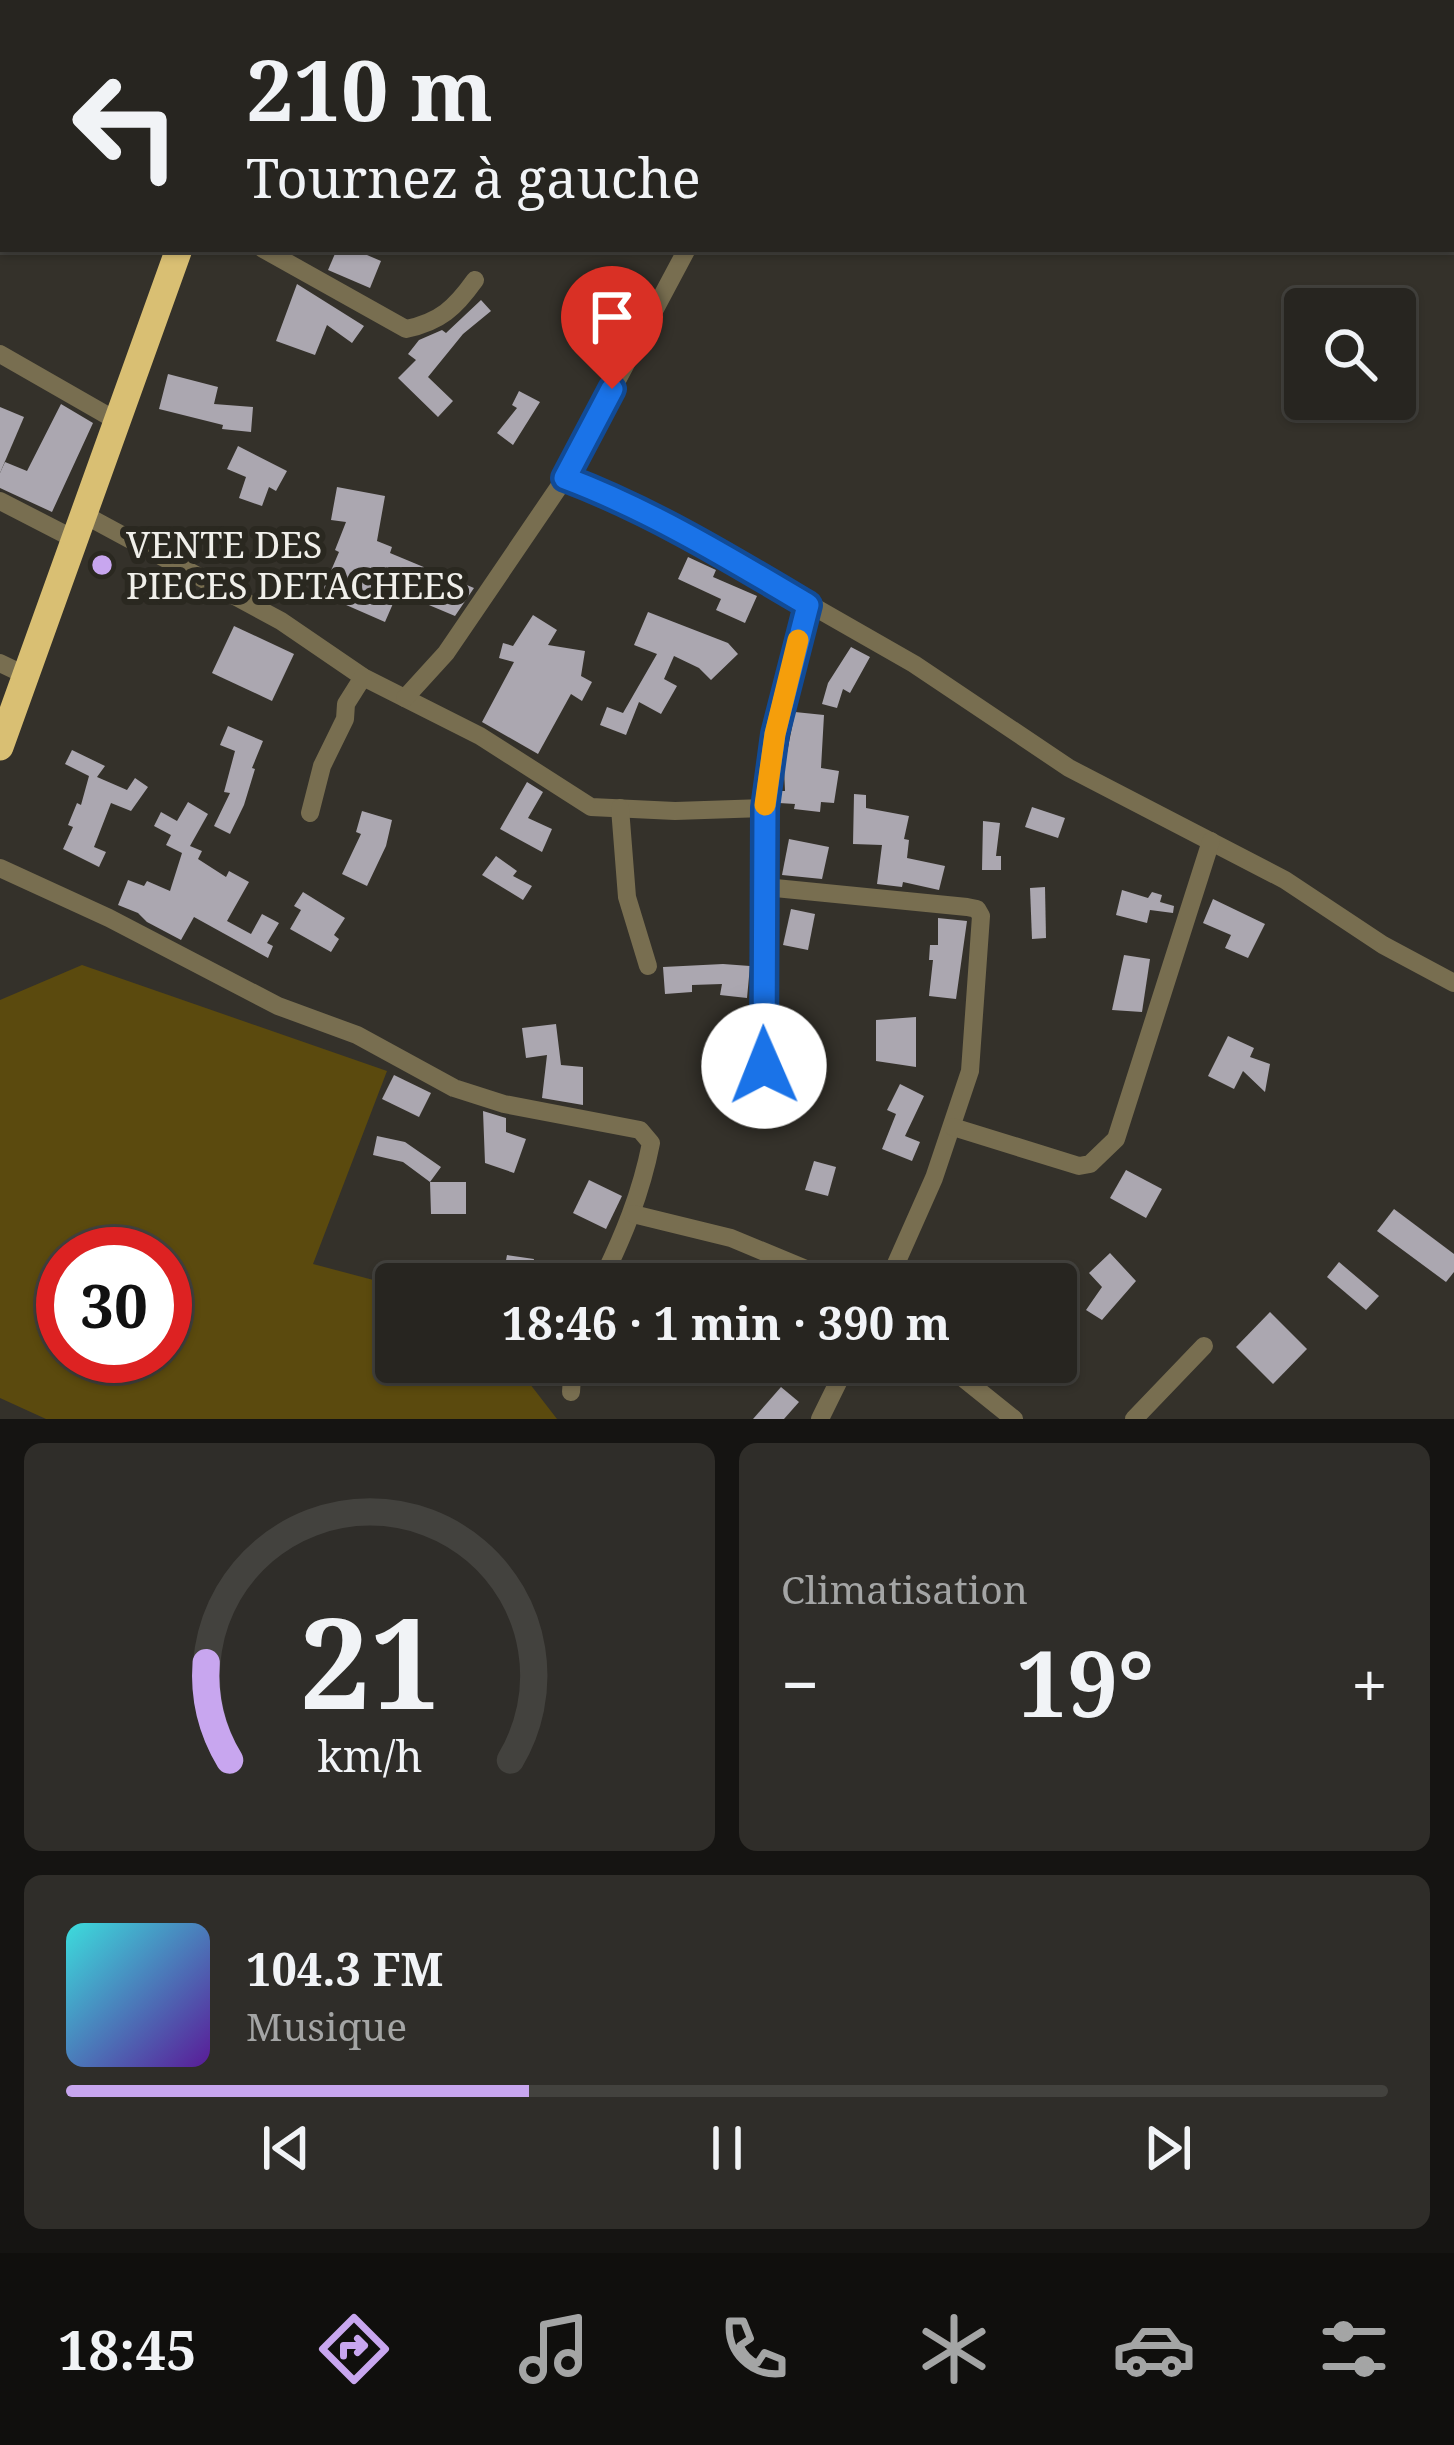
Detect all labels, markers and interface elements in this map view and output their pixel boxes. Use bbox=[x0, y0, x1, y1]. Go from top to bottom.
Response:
text: 210 m bbox=[246, 31, 493, 146]
icon: left bbox=[48, 48, 204, 204]
text: Tournez à gauche bbox=[246, 140, 701, 214]
pin bbox=[561, 266, 663, 389]
icon: arrive bbox=[579, 284, 645, 350]
map controls bbox=[1284, 288, 1416, 420]
button: search bbox=[1284, 288, 1416, 420]
place label: VENTE DES PIECES DETACHEES bbox=[126, 520, 465, 610]
marker: VENTE DES PIECES DETACHEES bbox=[89, 552, 115, 578]
position arrow bbox=[701, 1003, 827, 1129]
speed limit sign: 30 bbox=[36, 1227, 192, 1383]
text: 18:46 · 1 min · 390 m bbox=[502, 1292, 950, 1353]
text: Climatisation bbox=[781, 1562, 1028, 1615]
text: 21 bbox=[299, 1576, 440, 1746]
text: 19° bbox=[1016, 1621, 1154, 1743]
text: − bbox=[781, 1638, 819, 1728]
text: + bbox=[1351, 1638, 1388, 1728]
text: km/h bbox=[317, 1726, 422, 1785]
text: 104.3 FM bbox=[246, 1938, 443, 1999]
text: Musique bbox=[246, 1999, 407, 2052]
icon: previous bbox=[253, 2115, 319, 2181]
icon: pause bbox=[694, 2115, 760, 2181]
icon: next bbox=[1135, 2115, 1201, 2181]
icon: directions bbox=[312, 2307, 396, 2391]
icon: music bbox=[512, 2307, 596, 2391]
icon: phone bbox=[712, 2307, 796, 2391]
icon: climate bbox=[912, 2307, 996, 2391]
icon: car bbox=[1112, 2307, 1196, 2391]
icon: filters bbox=[1312, 2307, 1396, 2391]
text: 18:45 bbox=[58, 2312, 196, 2386]

